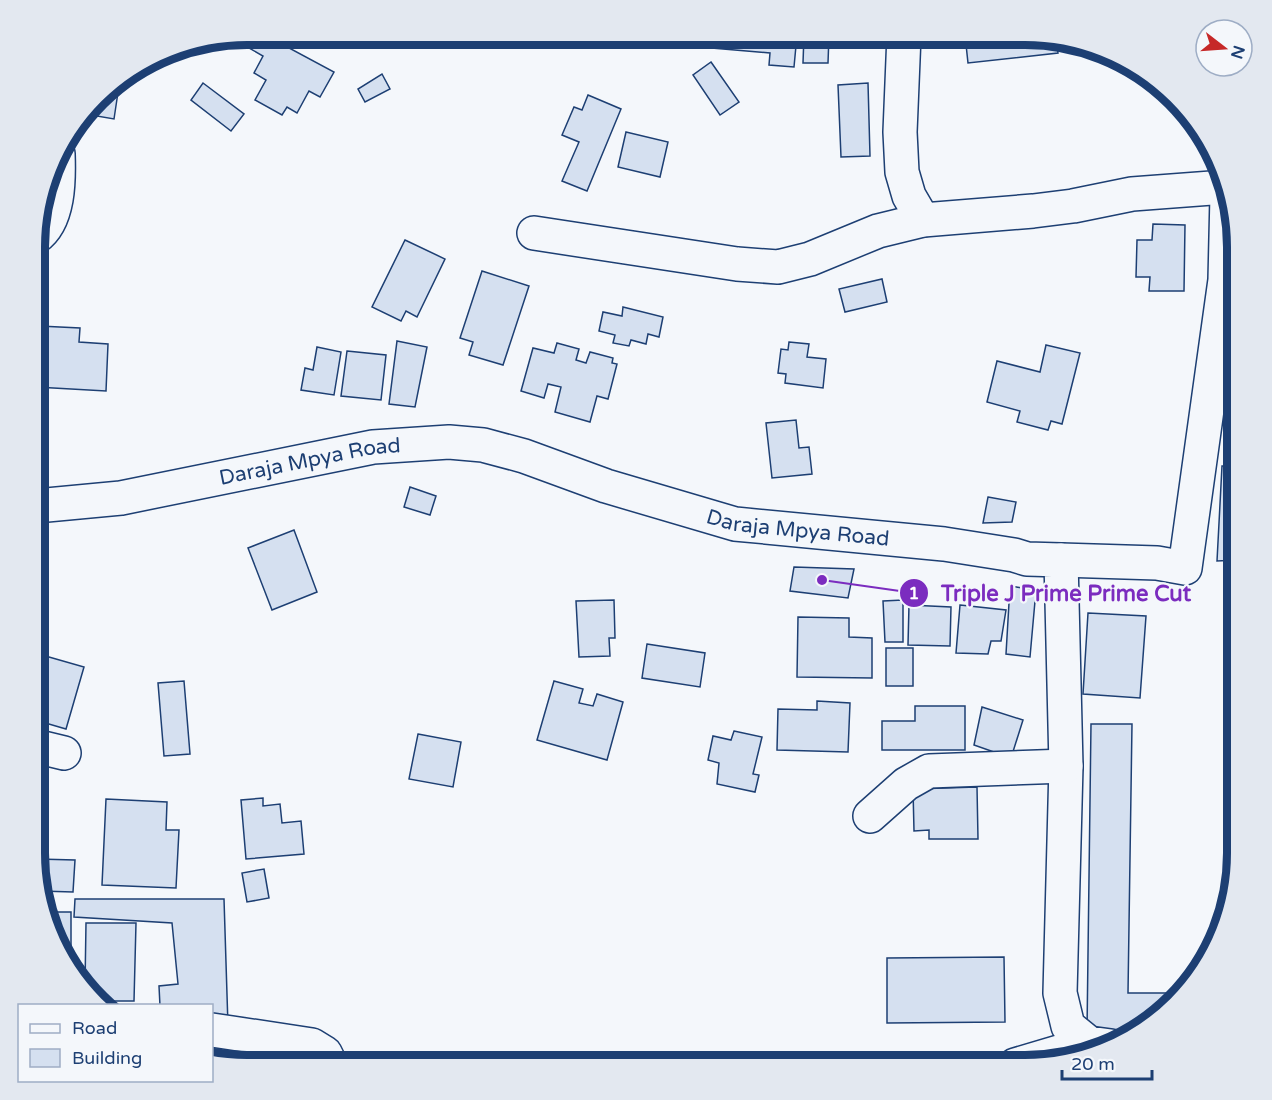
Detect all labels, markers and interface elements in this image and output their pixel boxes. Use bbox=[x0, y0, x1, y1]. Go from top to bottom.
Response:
north arrow bbox=[1194, 18, 1254, 78]
text: N bbox=[1226, 43, 1249, 61]
street label: Daraja Mpya Road bbox=[217, 433, 401, 491]
street label: Daraja Mpya Road bbox=[703, 504, 891, 552]
callout: Triple J Prime Prime Cut bbox=[899, 573, 1203, 613]
text: Triple J Prime Prime Cut bbox=[940, 581, 1192, 607]
text: 1 bbox=[908, 582, 920, 604]
legend bbox=[18, 1004, 213, 1082]
text: Road bbox=[72, 1017, 117, 1039]
scale bar bbox=[1062, 1043, 1152, 1081]
text: Building bbox=[72, 1047, 142, 1069]
text: 20 m bbox=[1071, 1053, 1115, 1075]

